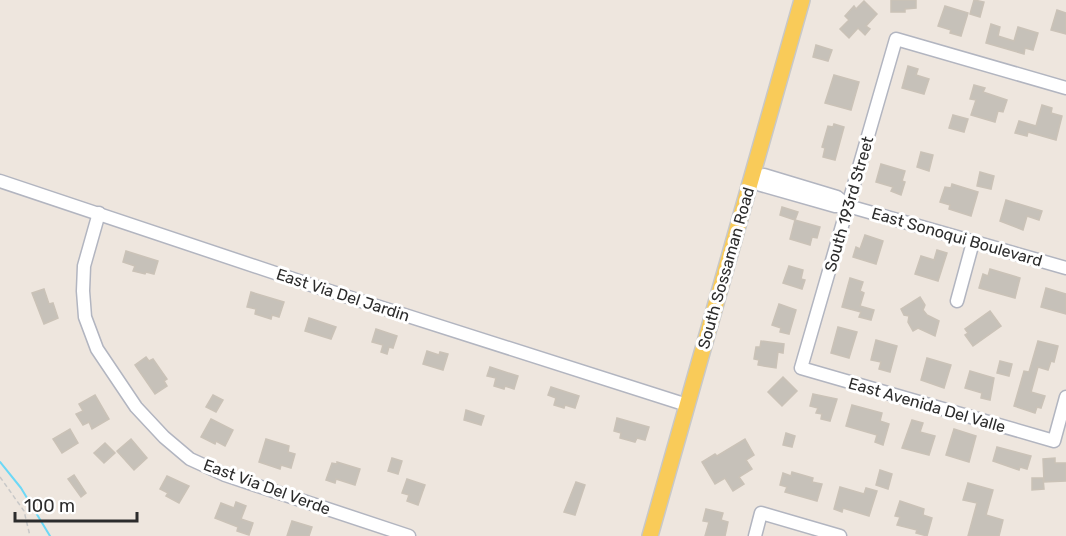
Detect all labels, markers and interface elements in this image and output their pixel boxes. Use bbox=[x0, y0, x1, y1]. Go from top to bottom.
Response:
street label: South 193rd Street bbox=[821, 134, 877, 274]
street label: South Sossaman Road bbox=[694, 185, 758, 351]
street label: East Sonoqui Boulevard bbox=[869, 204, 1045, 270]
street label: East Via Del Jardin bbox=[274, 264, 412, 326]
street label: East Avenida Del Valle bbox=[846, 373, 1008, 437]
street label: East Via Del Verde bbox=[201, 455, 333, 519]
scale bar bbox=[15, 485, 136, 523]
text: 100 m bbox=[24, 495, 75, 517]

